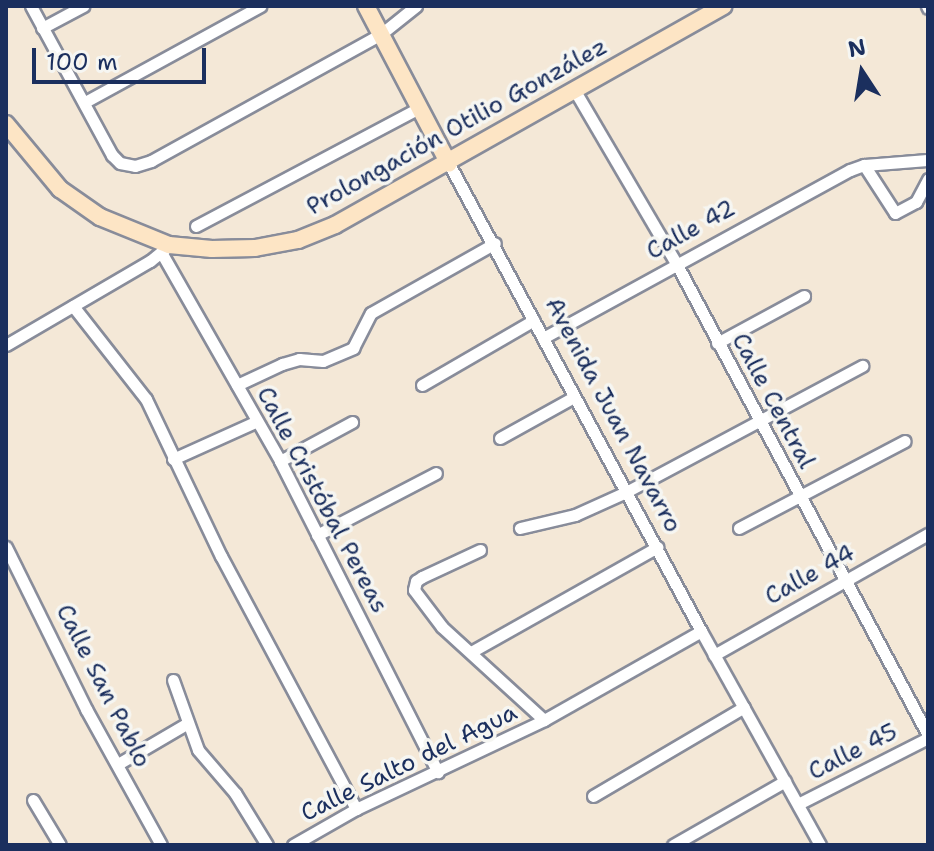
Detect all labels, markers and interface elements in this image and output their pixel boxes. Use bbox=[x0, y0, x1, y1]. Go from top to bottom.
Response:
scale bar bbox=[36, 32, 210, 82]
street label: Prolongación Otilio González bbox=[302, 32, 612, 222]
north arrow bbox=[822, 32, 902, 112]
text: N bbox=[845, 32, 868, 64]
text: 100 m bbox=[46, 46, 118, 78]
street label: Calle 42 bbox=[642, 194, 740, 266]
street label: Avenida Juan Navarro bbox=[539, 293, 687, 537]
street label: Calle Central bbox=[725, 328, 821, 474]
street label: Calle Cristóbal Pereas bbox=[250, 382, 394, 618]
street label: Calle 44 bbox=[760, 539, 860, 611]
street label: Calle San Pablo bbox=[50, 600, 156, 772]
street label: Calle Salto del Agua bbox=[296, 698, 522, 828]
street label: Calle 45 bbox=[804, 717, 902, 787]

